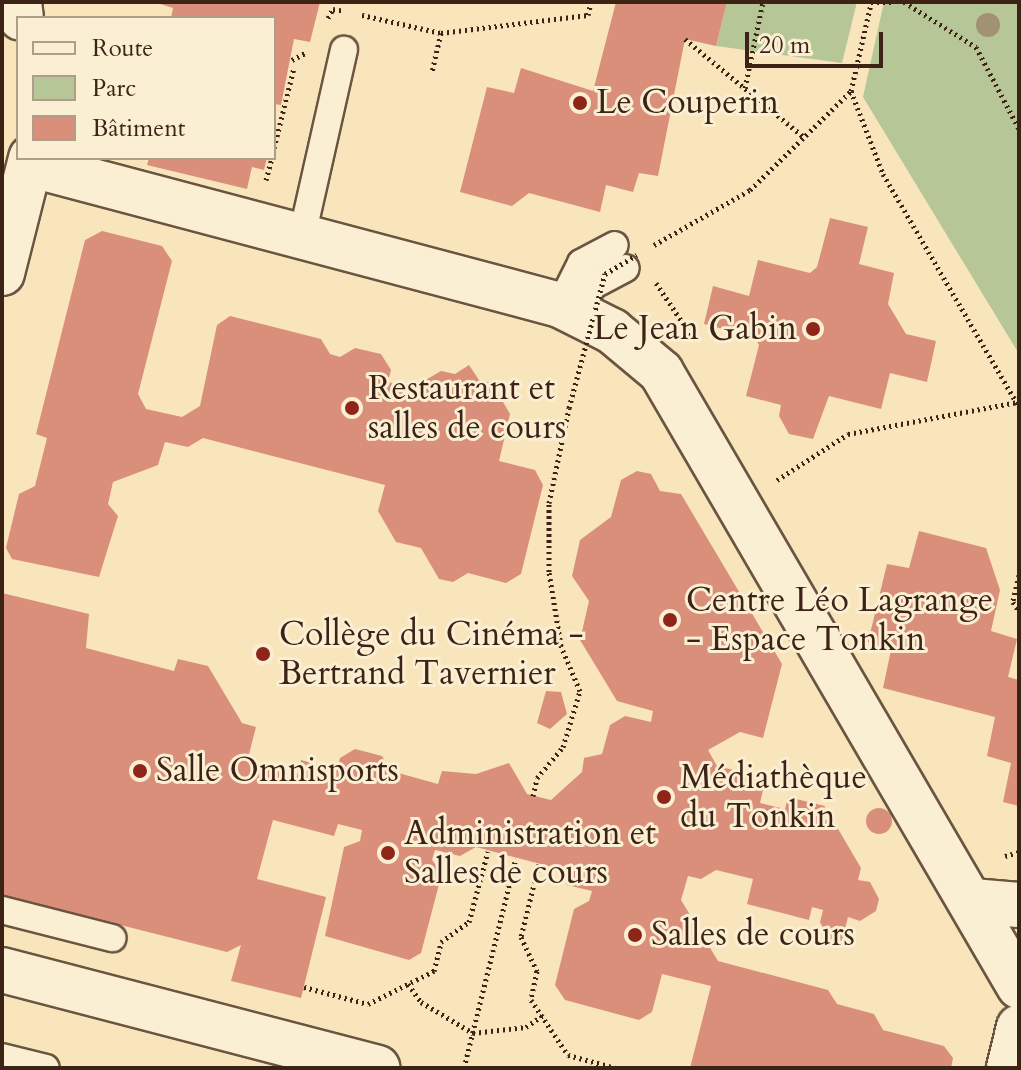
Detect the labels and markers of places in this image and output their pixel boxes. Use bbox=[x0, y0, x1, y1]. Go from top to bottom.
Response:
place label: Le Couperin bbox=[596, 83, 779, 123]
marker: Le Couperin bbox=[571, 94, 589, 112]
place label: Le Jean Gabin bbox=[593, 309, 797, 349]
marker: Le Jean Gabin bbox=[804, 320, 822, 338]
place label: Restaurant et salles de cours bbox=[368, 368, 566, 448]
marker: Restaurant et salles de cours bbox=[343, 399, 361, 417]
place label: Centre Léo Lagrange - Espace Tonkin bbox=[686, 580, 993, 660]
marker: Centre Léo Lagrange - Espace Tonkin bbox=[661, 611, 679, 629]
place label: Collège du Cinéma - Bertrand Tavernier bbox=[279, 614, 584, 694]
marker: Collège du Cinéma - Bertrand Tavernier bbox=[254, 645, 272, 663]
place label: Salle Omnisports bbox=[156, 751, 399, 791]
place label: Médiathèque du Tonkin bbox=[680, 757, 867, 836]
marker: Salle Omnisports bbox=[131, 762, 149, 780]
marker: Médiathèque du Tonkin bbox=[655, 788, 673, 806]
place label: Administration et Salles de cours bbox=[404, 813, 656, 892]
marker: Administration et Salles de cours bbox=[379, 844, 397, 862]
place label: Salles de cours bbox=[651, 915, 855, 955]
marker: Salles de cours bbox=[626, 926, 644, 944]

